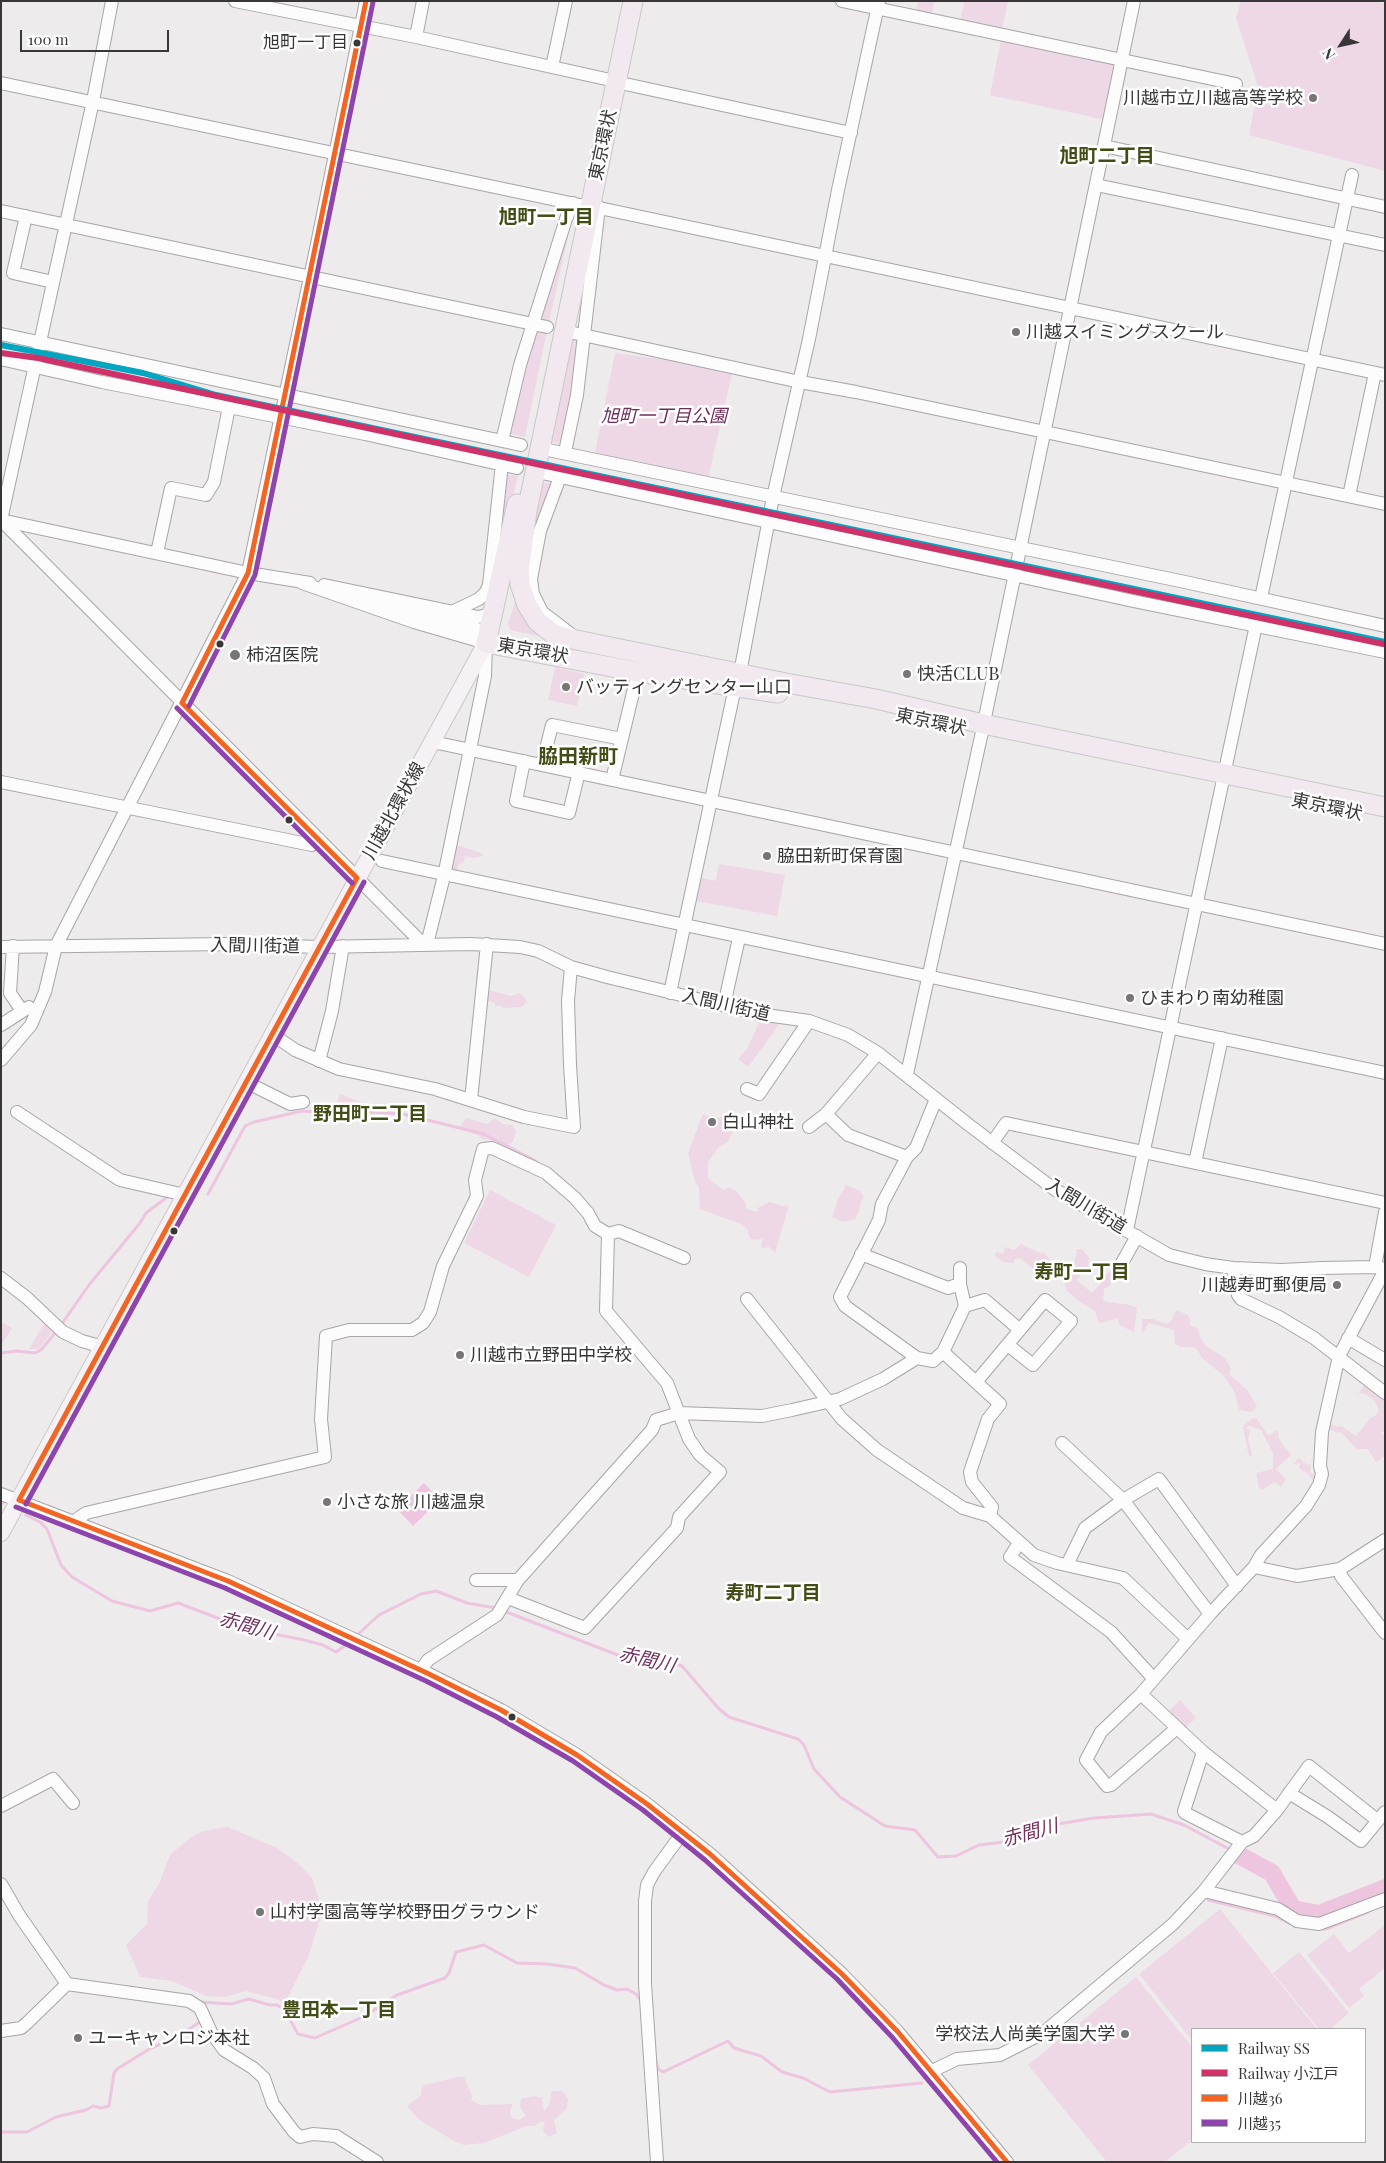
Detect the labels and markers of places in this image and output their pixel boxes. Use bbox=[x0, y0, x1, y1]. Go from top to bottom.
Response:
place label: 旭町一丁目 bbox=[263, 33, 348, 53]
marker: 旭町一丁目 bbox=[352, 38, 362, 48]
place label: 川越市立川越高等学校 bbox=[1123, 87, 1303, 109]
marker: 川越市立川越高等学校 bbox=[1307, 92, 1319, 104]
place label: 川越スイミングスクール bbox=[1026, 321, 1224, 343]
marker: 川越スイミングスクール bbox=[1010, 326, 1022, 338]
unlabelled marker bbox=[215, 639, 225, 649]
place label: 柿沼医院 bbox=[246, 644, 318, 666]
marker: 柿沼医院 bbox=[228, 648, 242, 662]
place label: 快活CLUB bbox=[917, 663, 999, 685]
marker: 快活CLUB bbox=[901, 668, 913, 680]
place label: バッティングセンター山口 bbox=[576, 676, 792, 698]
marker: バッティングセンター山口 bbox=[560, 681, 572, 693]
unlabelled marker bbox=[284, 815, 294, 825]
place label: 脇田新町保育園 bbox=[777, 845, 903, 867]
marker: 脇田新町保育園 bbox=[761, 850, 773, 862]
place label: ひまわり南幼稚園 bbox=[1140, 987, 1284, 1009]
marker: ひまわり南幼稚園 bbox=[1124, 992, 1136, 1004]
place label: 白山神社 bbox=[722, 1111, 794, 1133]
marker: 白山神社 bbox=[706, 1116, 718, 1128]
unlabelled marker bbox=[169, 1226, 179, 1236]
place label: 川越寿町郵便局 bbox=[1201, 1274, 1327, 1296]
marker: 川越寿町郵便局 bbox=[1331, 1279, 1343, 1291]
place label: 川越市立野田中学校 bbox=[470, 1344, 632, 1366]
marker: 川越市立野田中学校 bbox=[454, 1349, 466, 1361]
place label: 小さな旅 川越温泉 bbox=[337, 1491, 485, 1513]
marker: 小さな旅 川越温泉 bbox=[321, 1496, 333, 1508]
unlabelled marker bbox=[507, 1712, 517, 1722]
place label: 山村学園高等学校野田グラウンド bbox=[270, 1901, 540, 1923]
marker: 山村学園高等学校野田グラウンド bbox=[254, 1906, 266, 1918]
place label: 学校法人尚美学園大学 bbox=[935, 2023, 1115, 2045]
place label: ユーキャンロジ本社 bbox=[88, 2027, 250, 2049]
marker: 学校法人尚美学園大学 bbox=[1119, 2028, 1131, 2040]
marker: ユーキャンロジ本社 bbox=[72, 2032, 84, 2044]

